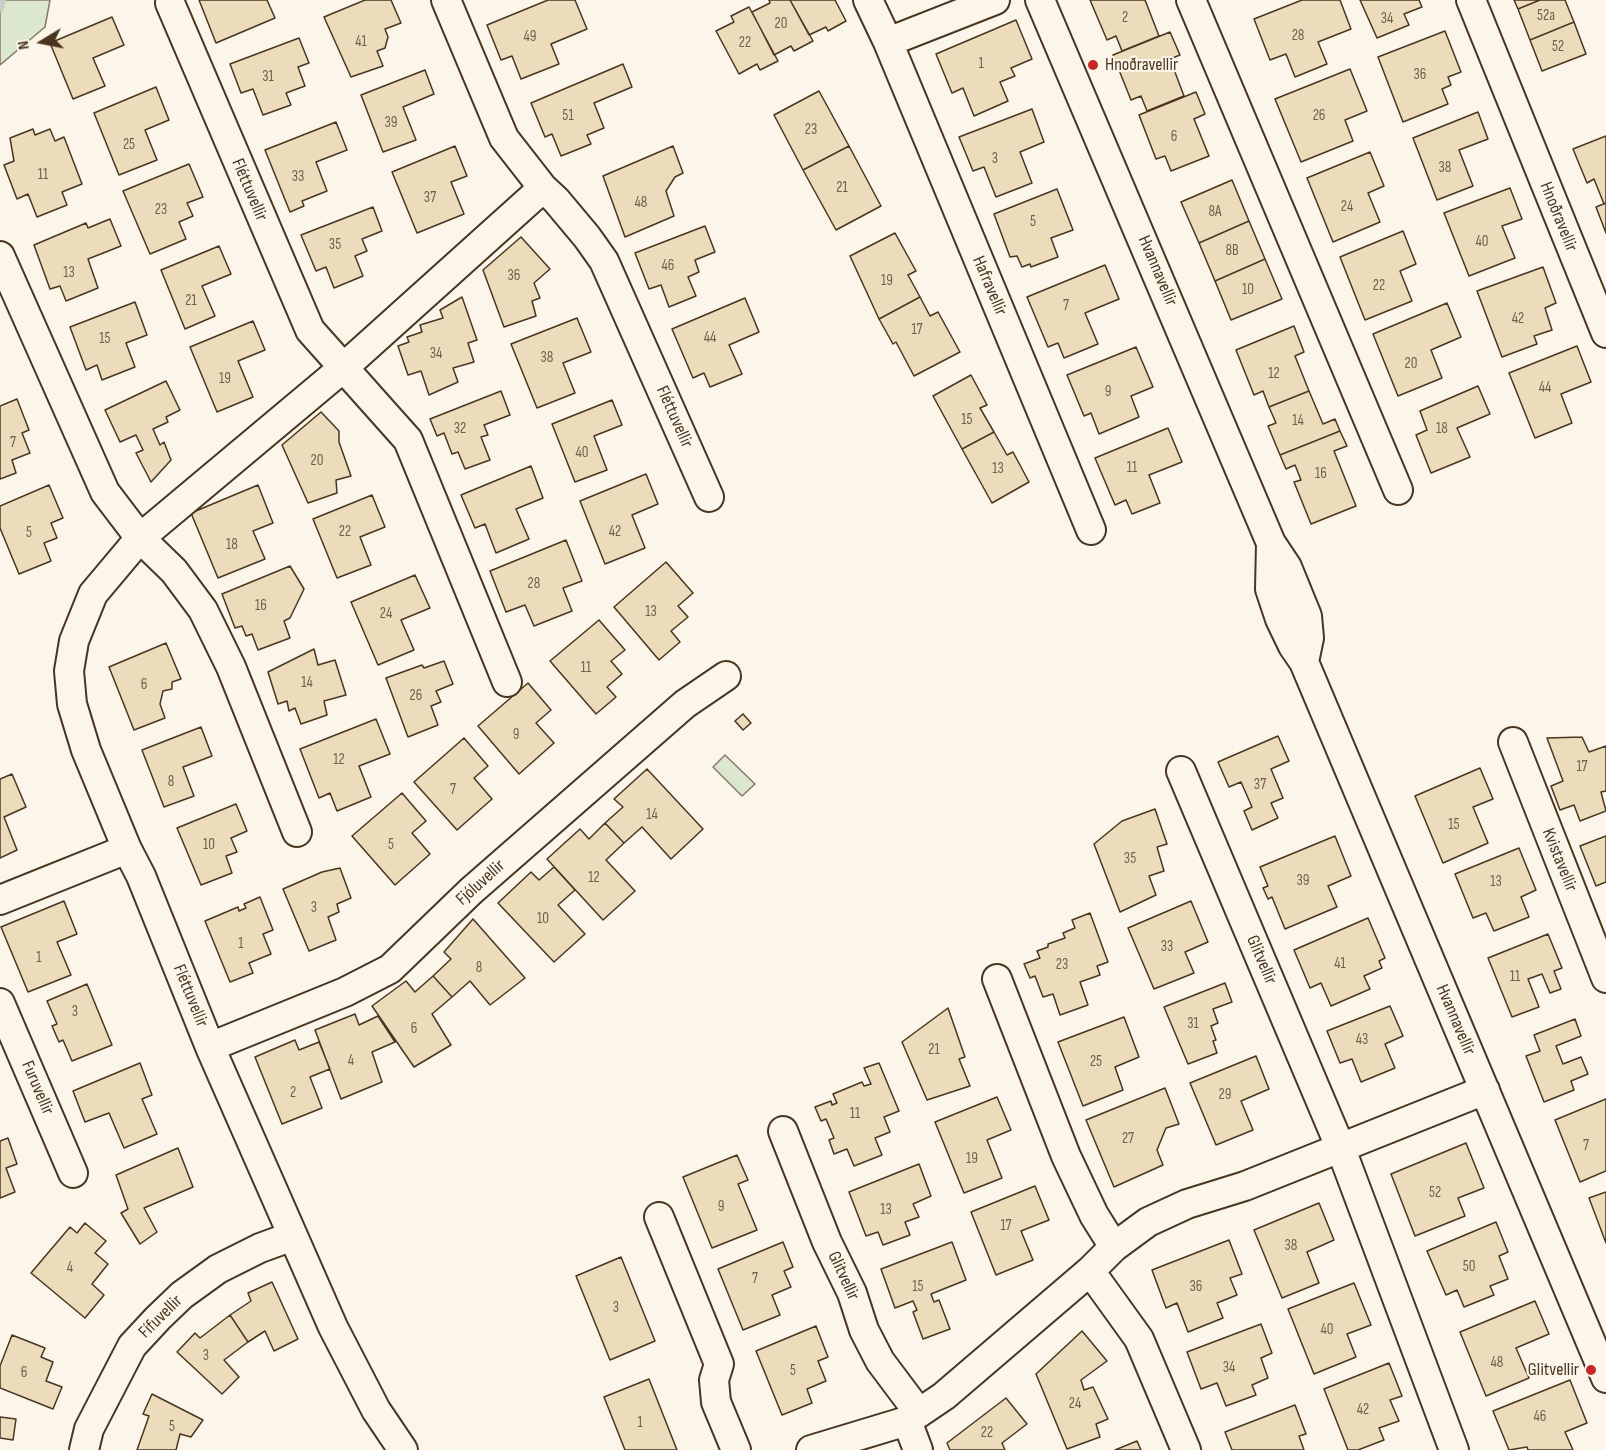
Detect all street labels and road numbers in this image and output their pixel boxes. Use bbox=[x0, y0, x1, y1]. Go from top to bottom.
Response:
street label: Fléttuvellir bbox=[226, 156, 272, 224]
street label: Hnoðravellir bbox=[1534, 179, 1582, 255]
street label: Hvannavellir bbox=[1132, 232, 1182, 310]
street label: Hafravellir bbox=[967, 253, 1011, 319]
street label: Fléttuvellir bbox=[651, 383, 697, 451]
street label: Kvistavellir bbox=[1537, 825, 1581, 895]
street label: Fjóluvellir bbox=[452, 855, 510, 911]
street label: Glitvellir bbox=[1241, 932, 1281, 988]
street label: Fléttuvellir bbox=[168, 962, 212, 1030]
street label: Hvannavellir bbox=[1430, 981, 1480, 1059]
street label: Furuvellir bbox=[16, 1058, 58, 1118]
street label: Glitvellir bbox=[822, 1248, 864, 1304]
street label: Fífuvellir bbox=[135, 1291, 187, 1343]

